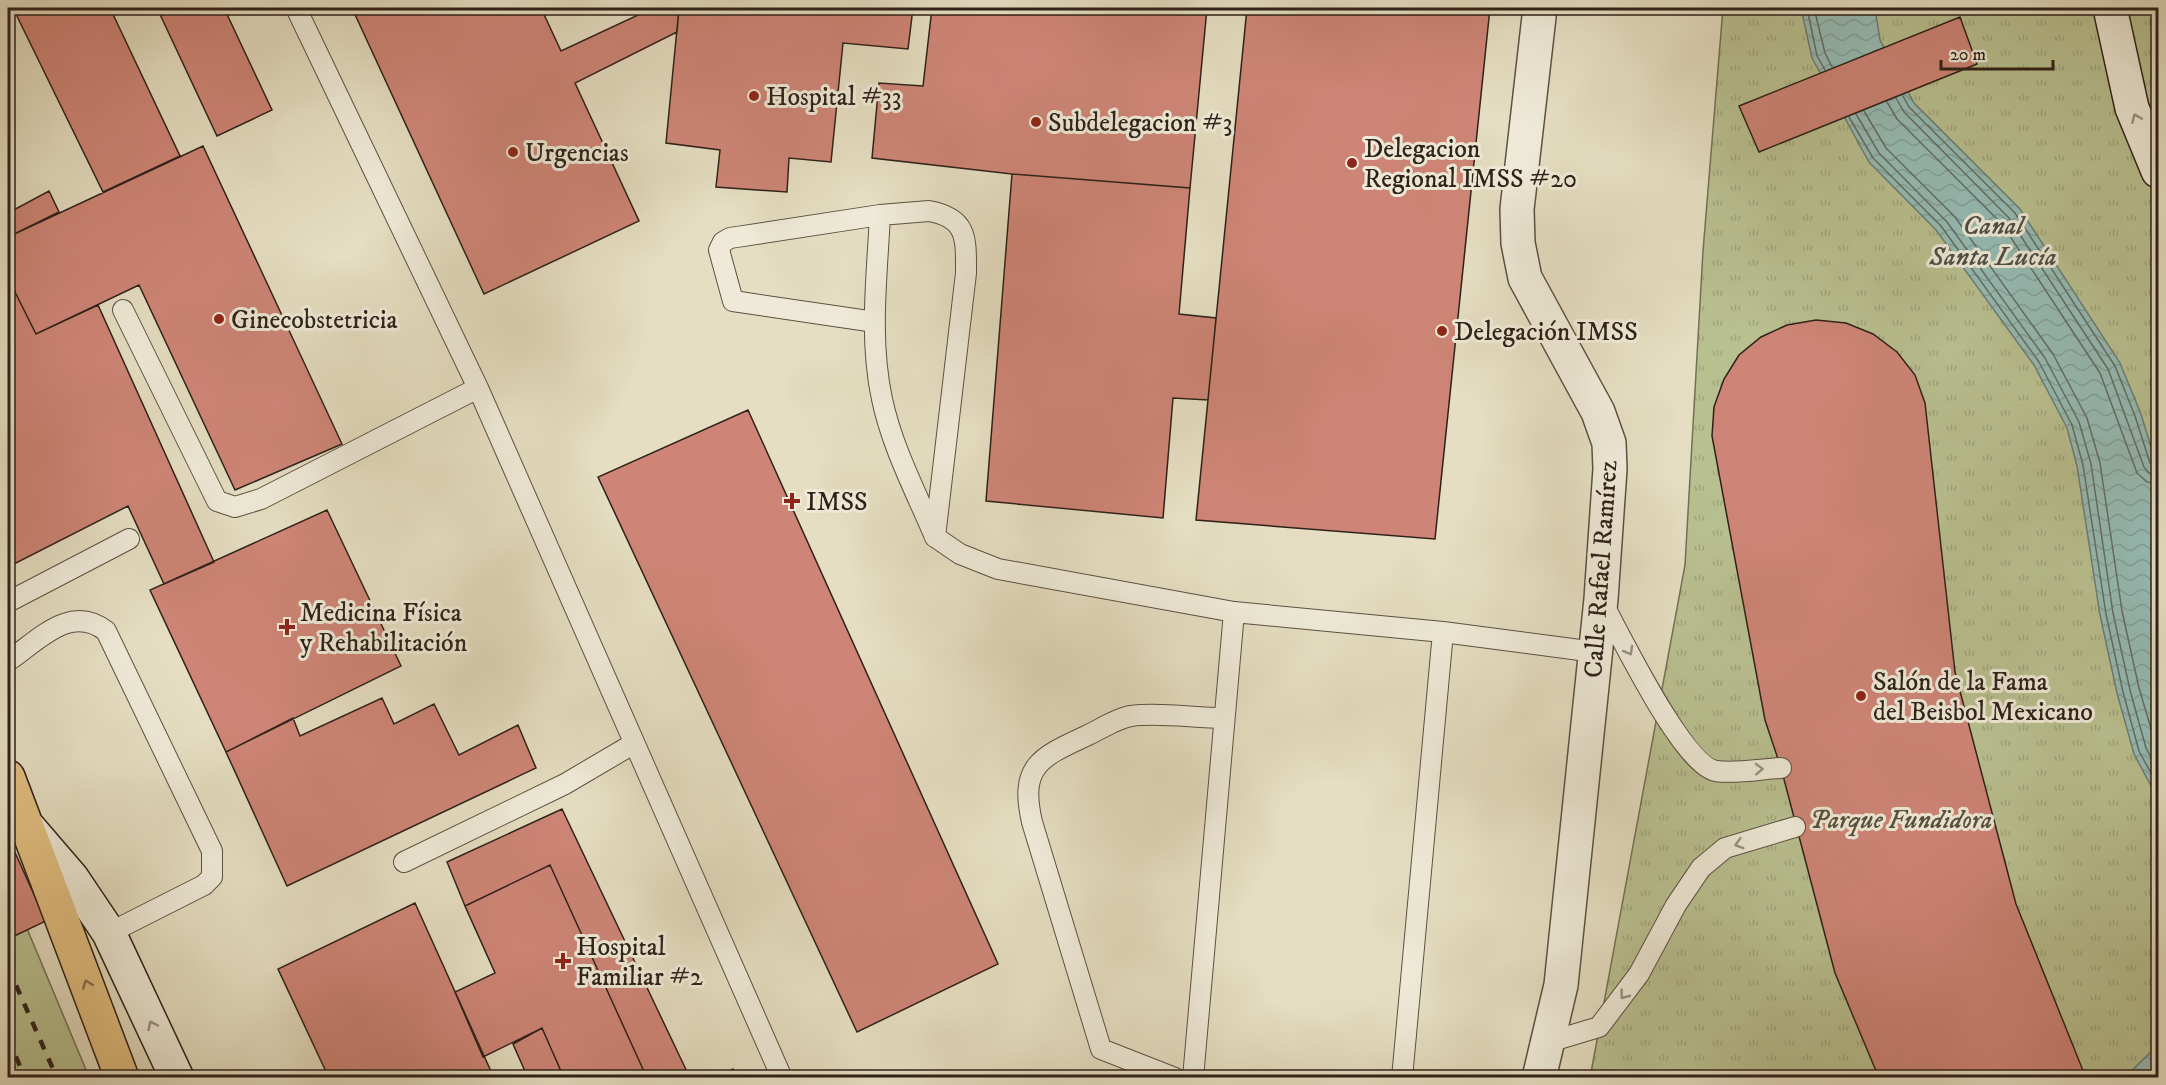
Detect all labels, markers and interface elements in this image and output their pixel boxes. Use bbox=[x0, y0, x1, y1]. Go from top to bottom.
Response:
scale bar bbox=[1941, 33, 2054, 71]
text: 20 m bbox=[1950, 44, 1986, 66]
place label: Hospital #33 bbox=[766, 81, 901, 114]
marker: Hospital #33 bbox=[747, 89, 761, 103]
place label: Subdelegacion #3 bbox=[1048, 107, 1233, 140]
one-way arrow bbox=[2131, 113, 2143, 124]
marker: Subdelegacion #3 bbox=[1029, 115, 1043, 129]
place label: Delegacion Regional IMSS #20 bbox=[1364, 133, 1577, 196]
place label: Urgencias bbox=[525, 137, 629, 170]
marker: Urgencias bbox=[506, 145, 520, 159]
marker: Delegacion Regional IMSS #20 bbox=[1345, 156, 1359, 170]
water label: Canal Santa Lucía bbox=[1928, 209, 2057, 274]
place label: Ginecobstetricia bbox=[231, 304, 398, 337]
marker: Ginecobstetricia bbox=[212, 312, 226, 326]
place label: Delegación IMSS bbox=[1454, 316, 1638, 349]
marker: Delegación IMSS bbox=[1435, 324, 1449, 338]
street label: Calle Rafael Ramírez bbox=[1577, 459, 1626, 679]
place label: IMSS bbox=[806, 486, 868, 519]
marker: IMSS bbox=[783, 492, 801, 510]
place label: Medicina Física y Rehabilitación bbox=[300, 597, 468, 660]
marker: Medicina Física y Rehabilitación bbox=[278, 618, 296, 636]
one-way arrow bbox=[1622, 645, 1633, 655]
place label: Salón de la Fama del Beisbol Mexicano bbox=[1873, 666, 2093, 729]
marker: Salón de la Fama del Beisbol Mexicano bbox=[1854, 689, 1868, 703]
one-way arrow bbox=[1755, 763, 1764, 775]
park label: Parque Fundidora bbox=[1810, 804, 1992, 837]
one-way arrow bbox=[1734, 837, 1745, 849]
place label: Hospital Familiar #2 bbox=[576, 931, 703, 994]
marker: Hospital Familiar #2 bbox=[554, 952, 572, 970]
one-way arrow bbox=[81, 979, 94, 989]
one-way arrow bbox=[1620, 989, 1631, 1000]
one-way arrow bbox=[148, 1020, 160, 1031]

